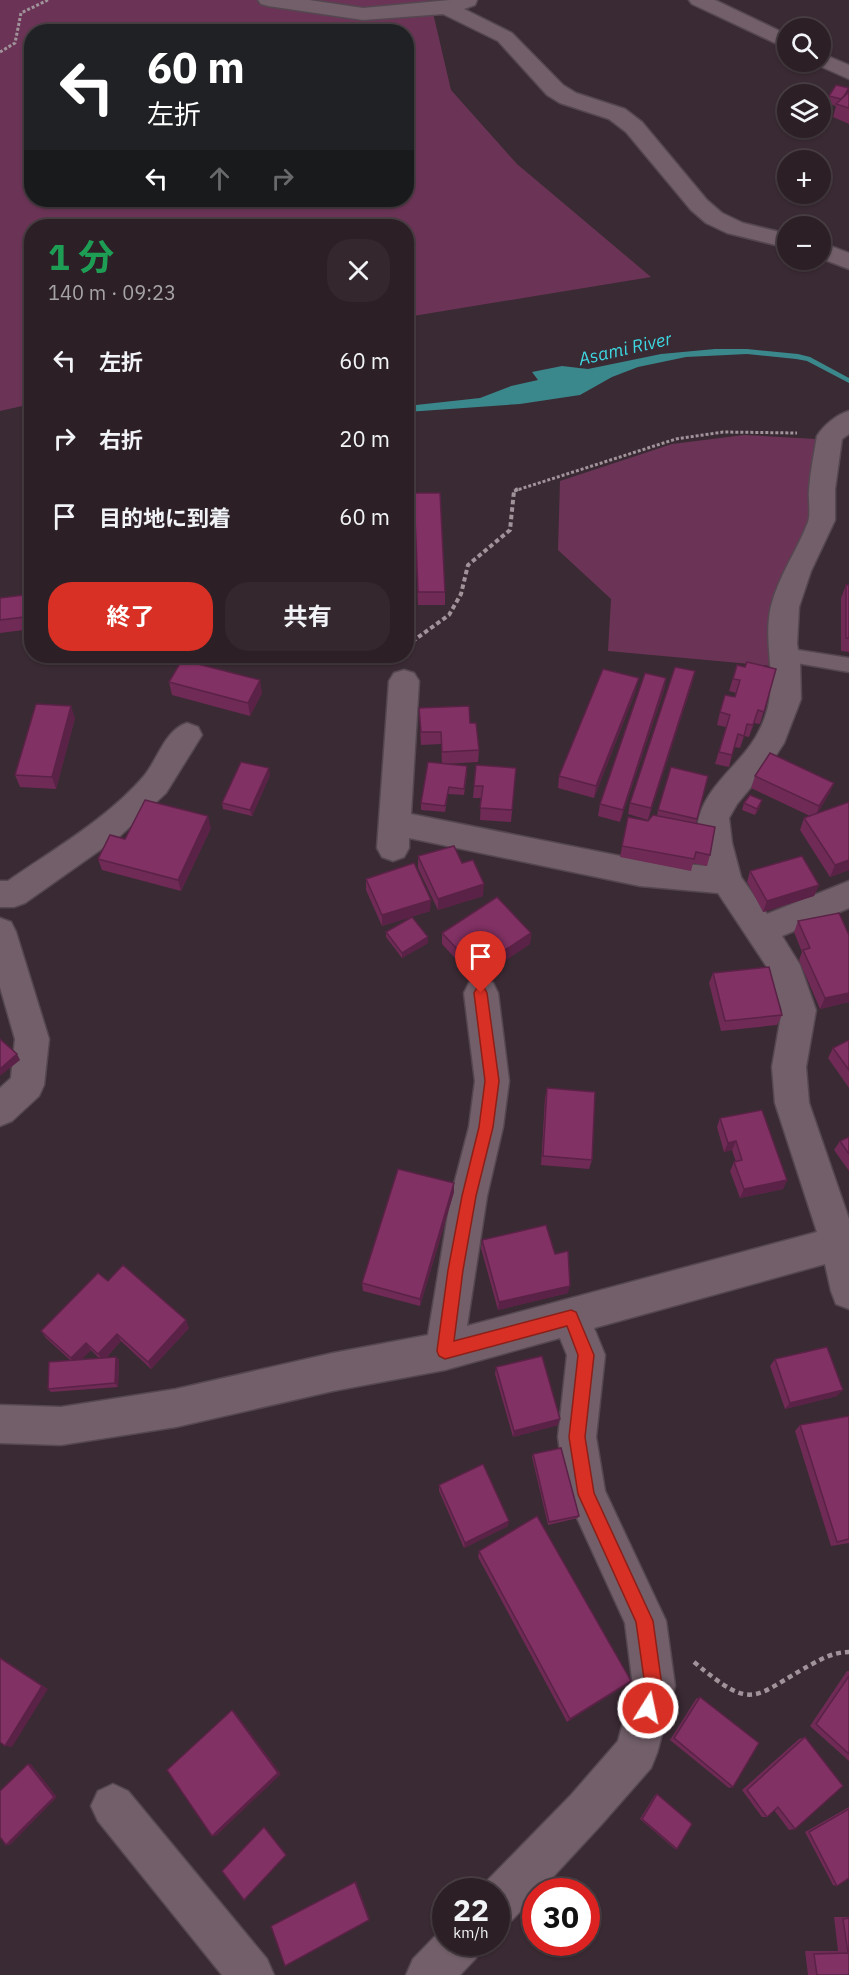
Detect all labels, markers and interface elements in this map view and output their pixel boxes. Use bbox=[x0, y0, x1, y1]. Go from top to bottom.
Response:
map controls bbox=[777, 18, 831, 270]
button: search bbox=[777, 18, 831, 72]
text: 60 m bbox=[147, 40, 245, 95]
icon: left bbox=[48, 48, 126, 126]
button: layers bbox=[777, 84, 831, 138]
text: 左折 bbox=[147, 96, 201, 131]
button: + bbox=[777, 150, 831, 204]
icon: left bbox=[140, 162, 173, 195]
icon: ahead bbox=[203, 162, 236, 195]
icon: right bbox=[266, 162, 299, 195]
button: − bbox=[777, 216, 831, 270]
text: 1 分 bbox=[48, 233, 114, 280]
button: close bbox=[327, 239, 390, 302]
text: 140 m · 09:23 bbox=[48, 279, 176, 306]
water label: Asami River bbox=[575, 327, 674, 371]
icon: left bbox=[48, 344, 81, 377]
text: 60 m bbox=[339, 346, 390, 375]
text: 左折 bbox=[99, 347, 143, 376]
icon: right bbox=[48, 422, 81, 455]
text: 20 m bbox=[339, 424, 390, 453]
text: 右折 bbox=[99, 425, 143, 454]
icon: arrive bbox=[48, 500, 81, 533]
text: 60 m bbox=[339, 502, 390, 531]
text: 目的地に到着 bbox=[99, 503, 231, 532]
button: 終了 bbox=[48, 582, 213, 651]
button: 共有 bbox=[225, 582, 390, 651]
pin bbox=[455, 931, 506, 993]
icon: arrive bbox=[464, 940, 497, 973]
position arrow bbox=[616, 1676, 680, 1740]
speed limit sign: 30 bbox=[522, 1878, 600, 1956]
text: 22 bbox=[453, 1890, 489, 1929]
text: km/h bbox=[453, 1923, 489, 1942]

